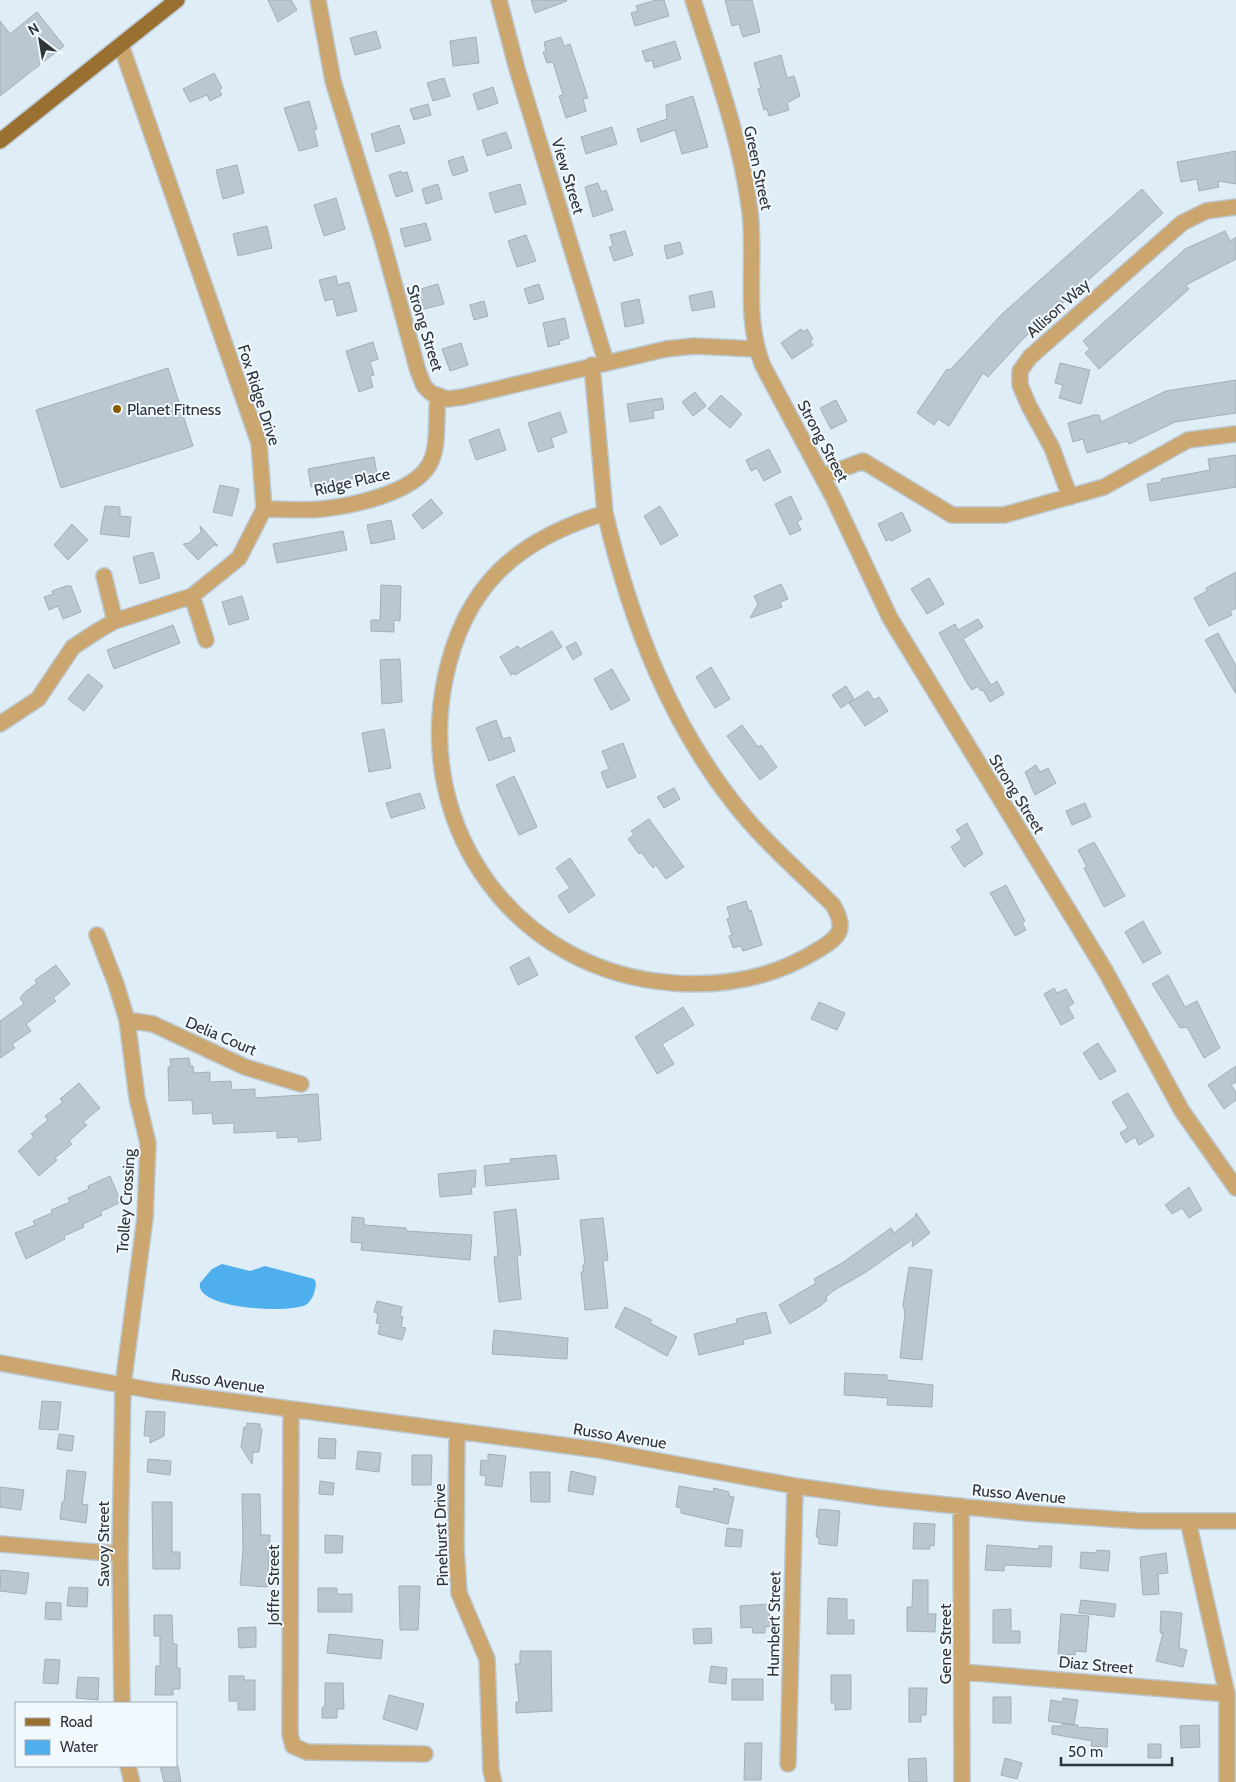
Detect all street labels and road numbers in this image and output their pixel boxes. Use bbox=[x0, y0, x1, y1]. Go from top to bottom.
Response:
street label: Green Street bbox=[740, 124, 776, 212]
street label: View Street bbox=[547, 136, 589, 217]
street label: Allison Way bbox=[1022, 275, 1094, 341]
street label: Strong Street bbox=[403, 282, 447, 374]
street label: Fox Ridge Drive bbox=[234, 342, 284, 448]
street label: Strong Street bbox=[794, 397, 853, 486]
street label: Ridge Place bbox=[312, 464, 392, 500]
street label: Strong Street bbox=[985, 751, 1049, 838]
street label: Delia Court bbox=[183, 1013, 260, 1060]
street label: Trolley Crossing bbox=[113, 1147, 139, 1254]
street label: Russo Avenue bbox=[170, 1365, 266, 1397]
street label: Russo Avenue bbox=[572, 1419, 668, 1453]
street label: Russo Avenue bbox=[971, 1480, 1067, 1508]
street label: Pinehurst Drive bbox=[430, 1483, 452, 1587]
street label: Savoy Street bbox=[94, 1500, 113, 1587]
street label: Joffre Street bbox=[264, 1544, 283, 1626]
street label: Humbert Street bbox=[764, 1570, 784, 1677]
street label: Gene Street bbox=[936, 1603, 955, 1684]
street label: Diaz Street bbox=[1058, 1652, 1135, 1678]

